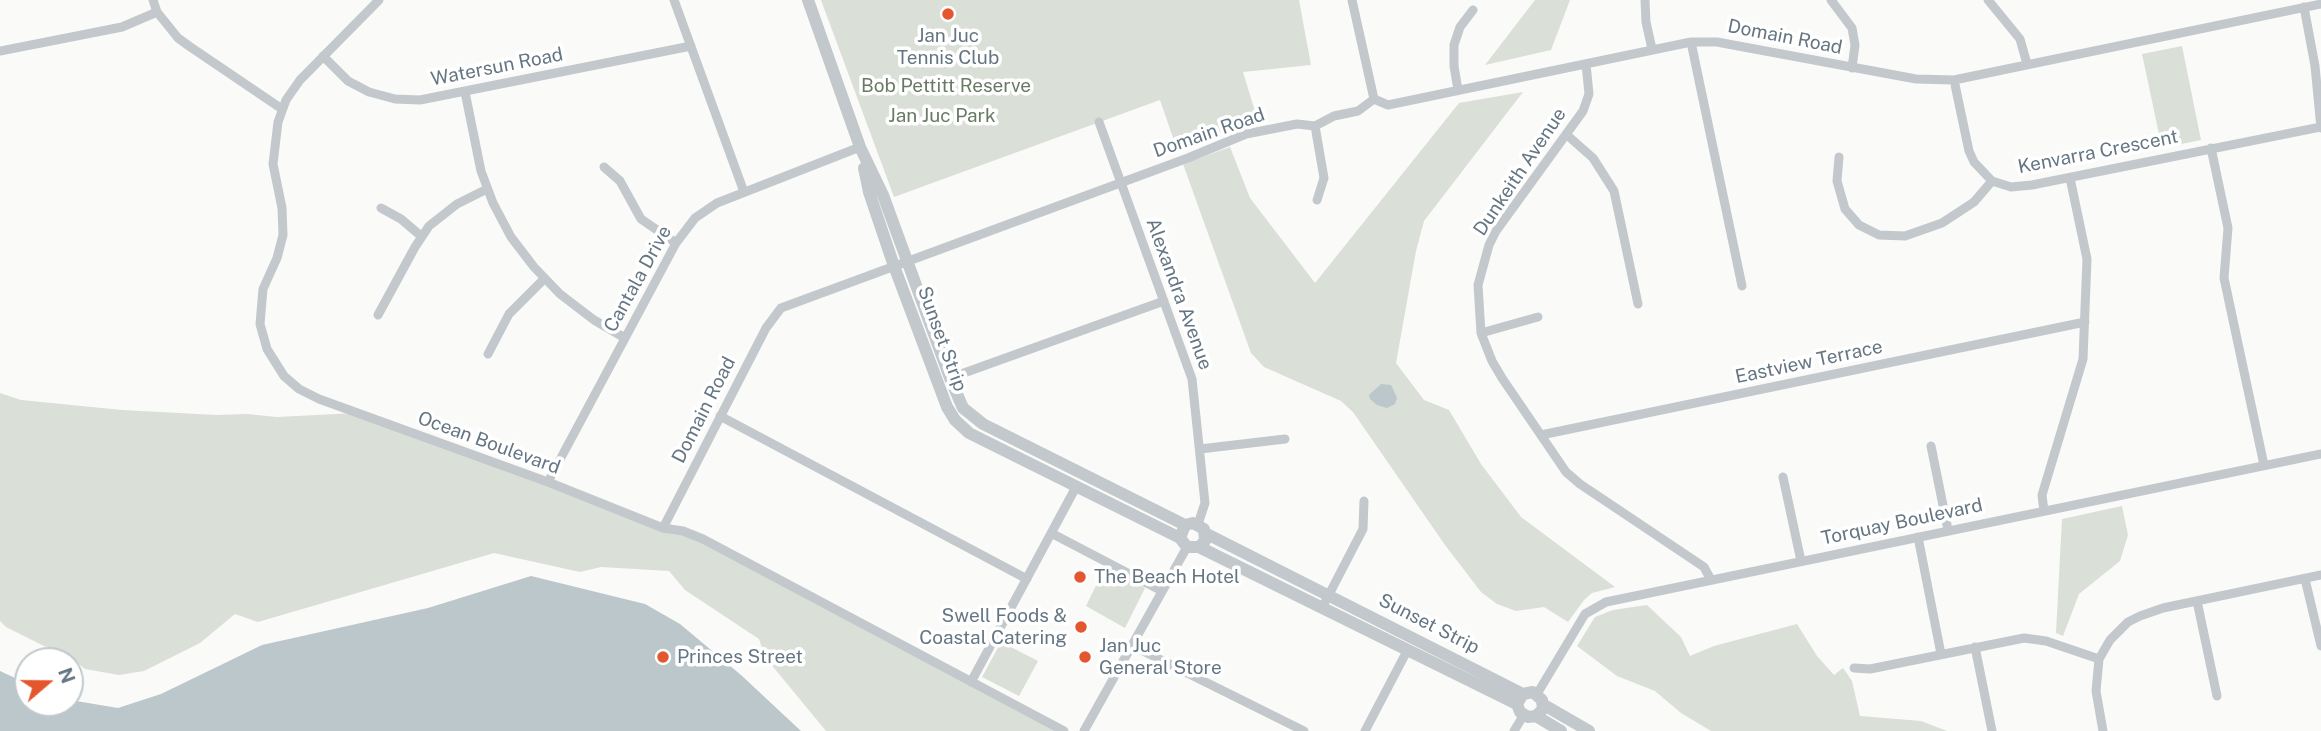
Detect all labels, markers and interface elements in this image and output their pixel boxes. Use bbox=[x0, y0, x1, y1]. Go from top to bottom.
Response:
marker: Jan Juc Tennis Club bbox=[940, 6, 956, 22]
street label: Domain Road bbox=[1726, 15, 1844, 59]
place label: Jan Juc Tennis Club bbox=[897, 25, 999, 69]
street label: Watersun Road bbox=[429, 43, 565, 91]
park label: Bob Pettitt Reserve bbox=[861, 75, 1031, 97]
street label: Domain Road bbox=[1150, 103, 1268, 163]
street label: Dunkeith Avenue bbox=[1469, 104, 1571, 240]
park label: Jan Juc Park bbox=[888, 105, 996, 127]
street label: Kenvarra Crescent bbox=[2016, 125, 2180, 179]
street label: Alexandra Avenue bbox=[1141, 215, 1217, 373]
street label: Cantala Drive bbox=[599, 222, 677, 336]
street label: Sunset Strip bbox=[912, 283, 972, 395]
street label: Eastview Terrace bbox=[1733, 335, 1885, 389]
street label: Domain Road bbox=[667, 353, 741, 467]
street label: Ocean Boulevard bbox=[415, 407, 563, 479]
street label: Torquay Boulevard bbox=[1819, 494, 1985, 550]
place label: The Beach Hotel bbox=[1094, 566, 1240, 588]
marker: The Beach Hotel bbox=[1072, 569, 1088, 585]
street label: Sunset Strip bbox=[1375, 589, 1483, 659]
place label: Swell Foods & Coastal Catering bbox=[919, 605, 1067, 649]
marker: Swell Foods & Coastal Catering bbox=[1073, 619, 1089, 635]
place label: Jan Juc General Store bbox=[1099, 635, 1222, 679]
place label: Princes Street bbox=[677, 646, 803, 668]
north arrow bbox=[14, 647, 84, 717]
marker: Princes Street bbox=[655, 649, 671, 665]
marker: Jan Juc General Store bbox=[1077, 649, 1093, 665]
text: N bbox=[54, 665, 80, 686]

